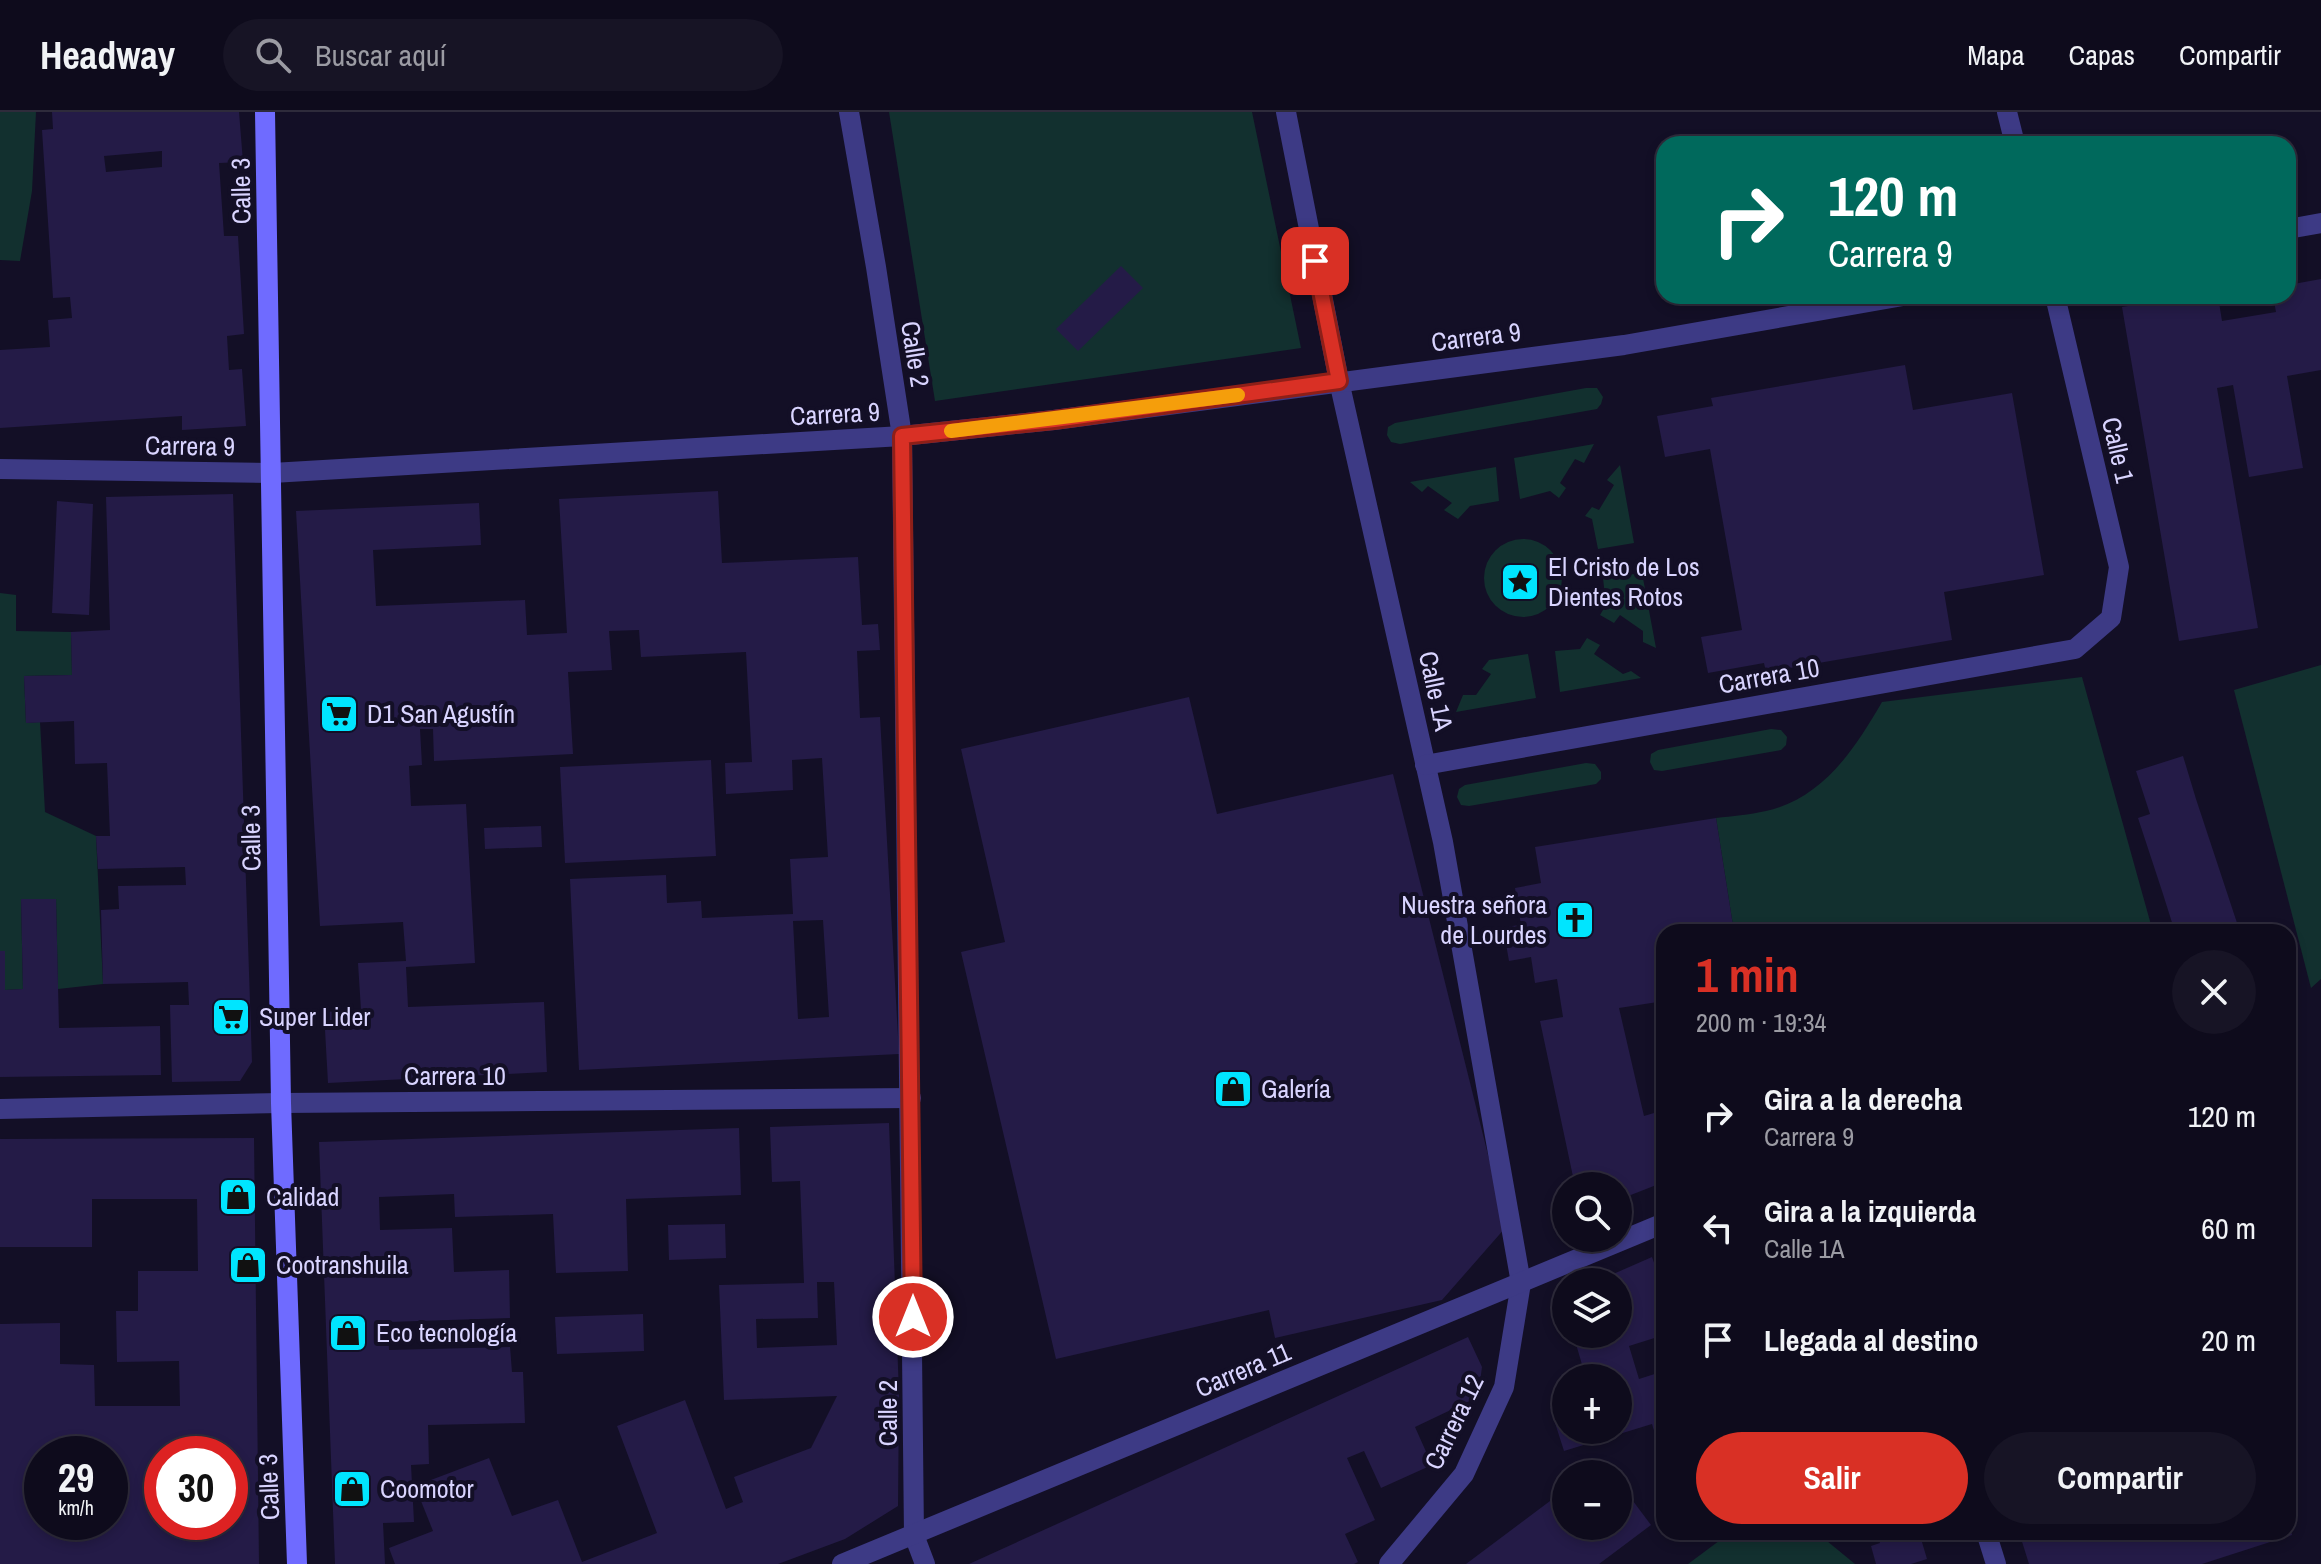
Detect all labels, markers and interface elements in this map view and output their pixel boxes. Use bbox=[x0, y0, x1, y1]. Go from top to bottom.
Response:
search box bbox=[223, 19, 783, 91]
text: Headway bbox=[40, 30, 175, 81]
icon: search bbox=[251, 33, 295, 77]
text: Buscar aquí bbox=[315, 35, 446, 75]
text: Mapa bbox=[1967, 36, 2025, 74]
text: Capas bbox=[2069, 36, 2135, 74]
text: Compartir bbox=[2179, 36, 2281, 74]
street label: Calle 3 bbox=[222, 158, 259, 224]
text: 120 m bbox=[1828, 158, 1958, 233]
icon: right bbox=[1696, 168, 1800, 272]
pin bbox=[1281, 227, 1349, 295]
text: Carrera 9 bbox=[1828, 230, 1953, 278]
icon: arrive bbox=[1293, 239, 1337, 283]
street label: Carrera 9 bbox=[1429, 314, 1523, 359]
street label: Calle 2 bbox=[893, 318, 938, 389]
street label: Carrera 9 bbox=[789, 394, 881, 433]
street label: Calle 1 bbox=[2094, 414, 2143, 486]
street label: Carrera 9 bbox=[145, 427, 235, 464]
place label: El Cristo de Los Dientes Rotos bbox=[1548, 549, 1700, 614]
place icon: El Cristo de Los Dientes Rotos bbox=[1499, 561, 1541, 603]
street label: Calle 1A bbox=[1411, 648, 1462, 735]
street label: Carrera 10 bbox=[1716, 649, 1822, 702]
supermarket icon: D1 San Agustín bbox=[318, 693, 360, 735]
place label: D1 San Agustín bbox=[367, 696, 515, 731]
street label: Calle 3 bbox=[232, 805, 269, 871]
place label: Nuestra señora de Lourdes bbox=[1401, 887, 1547, 952]
church icon: Nuestra señora de Lourdes bbox=[1554, 899, 1596, 941]
text: 1 min bbox=[1696, 942, 1799, 1007]
button: close bbox=[2172, 950, 2256, 1034]
supermarket icon: Super Lider bbox=[210, 996, 252, 1038]
place label: Super Lider bbox=[259, 999, 370, 1034]
text: 200 m · 19:34 bbox=[1696, 1005, 1826, 1040]
street label: Carrera 10 bbox=[404, 1058, 506, 1093]
shop icon: Galería bbox=[1212, 1068, 1254, 1110]
place label: Galería bbox=[1261, 1071, 1331, 1106]
text: Gira a la derecha bbox=[1764, 1079, 1962, 1119]
icon: right bbox=[1696, 1094, 1740, 1138]
text: 120 m bbox=[2188, 1096, 2256, 1136]
text: Carrera 9 bbox=[1764, 1119, 1854, 1154]
map controls bbox=[1552, 1172, 1632, 1540]
button: search bbox=[1552, 1172, 1632, 1252]
shop icon: Calidad bbox=[217, 1176, 259, 1218]
place label: Calidad bbox=[266, 1179, 339, 1214]
text: Gira a la izquierda bbox=[1764, 1191, 1976, 1231]
icon: left bbox=[1696, 1206, 1740, 1250]
text: 60 m bbox=[2201, 1208, 2256, 1248]
text: Calle 1A bbox=[1764, 1231, 1845, 1266]
shop icon: Cootranshuila bbox=[227, 1244, 269, 1286]
place label: Cootranshuila bbox=[276, 1247, 409, 1282]
button: layers bbox=[1552, 1268, 1632, 1348]
position arrow bbox=[871, 1275, 955, 1359]
shop icon: Eco tecnología bbox=[327, 1312, 369, 1354]
place label: Eco tecnología bbox=[376, 1315, 517, 1350]
icon: arrive bbox=[1696, 1318, 1740, 1362]
text: Llegada al destino bbox=[1764, 1320, 1979, 1360]
text: 20 m bbox=[2201, 1320, 2256, 1360]
street label: Carrera 11 bbox=[1190, 1334, 1296, 1405]
button: + bbox=[1552, 1364, 1632, 1444]
street label: Carrera 12 bbox=[1415, 1368, 1492, 1475]
street label: Calle 2 bbox=[870, 1380, 905, 1446]
button: Salir bbox=[1696, 1432, 1968, 1524]
button: Compartir bbox=[1984, 1432, 2256, 1524]
speed limit sign: 30 bbox=[144, 1436, 248, 1540]
text: 29 bbox=[58, 1451, 94, 1504]
street label: Calle 3 bbox=[250, 1453, 287, 1521]
button: − bbox=[1552, 1460, 1632, 1540]
shop icon: Coomotor bbox=[331, 1468, 373, 1510]
place label: Coomotor bbox=[380, 1471, 474, 1506]
text: km/h bbox=[58, 1494, 94, 1521]

